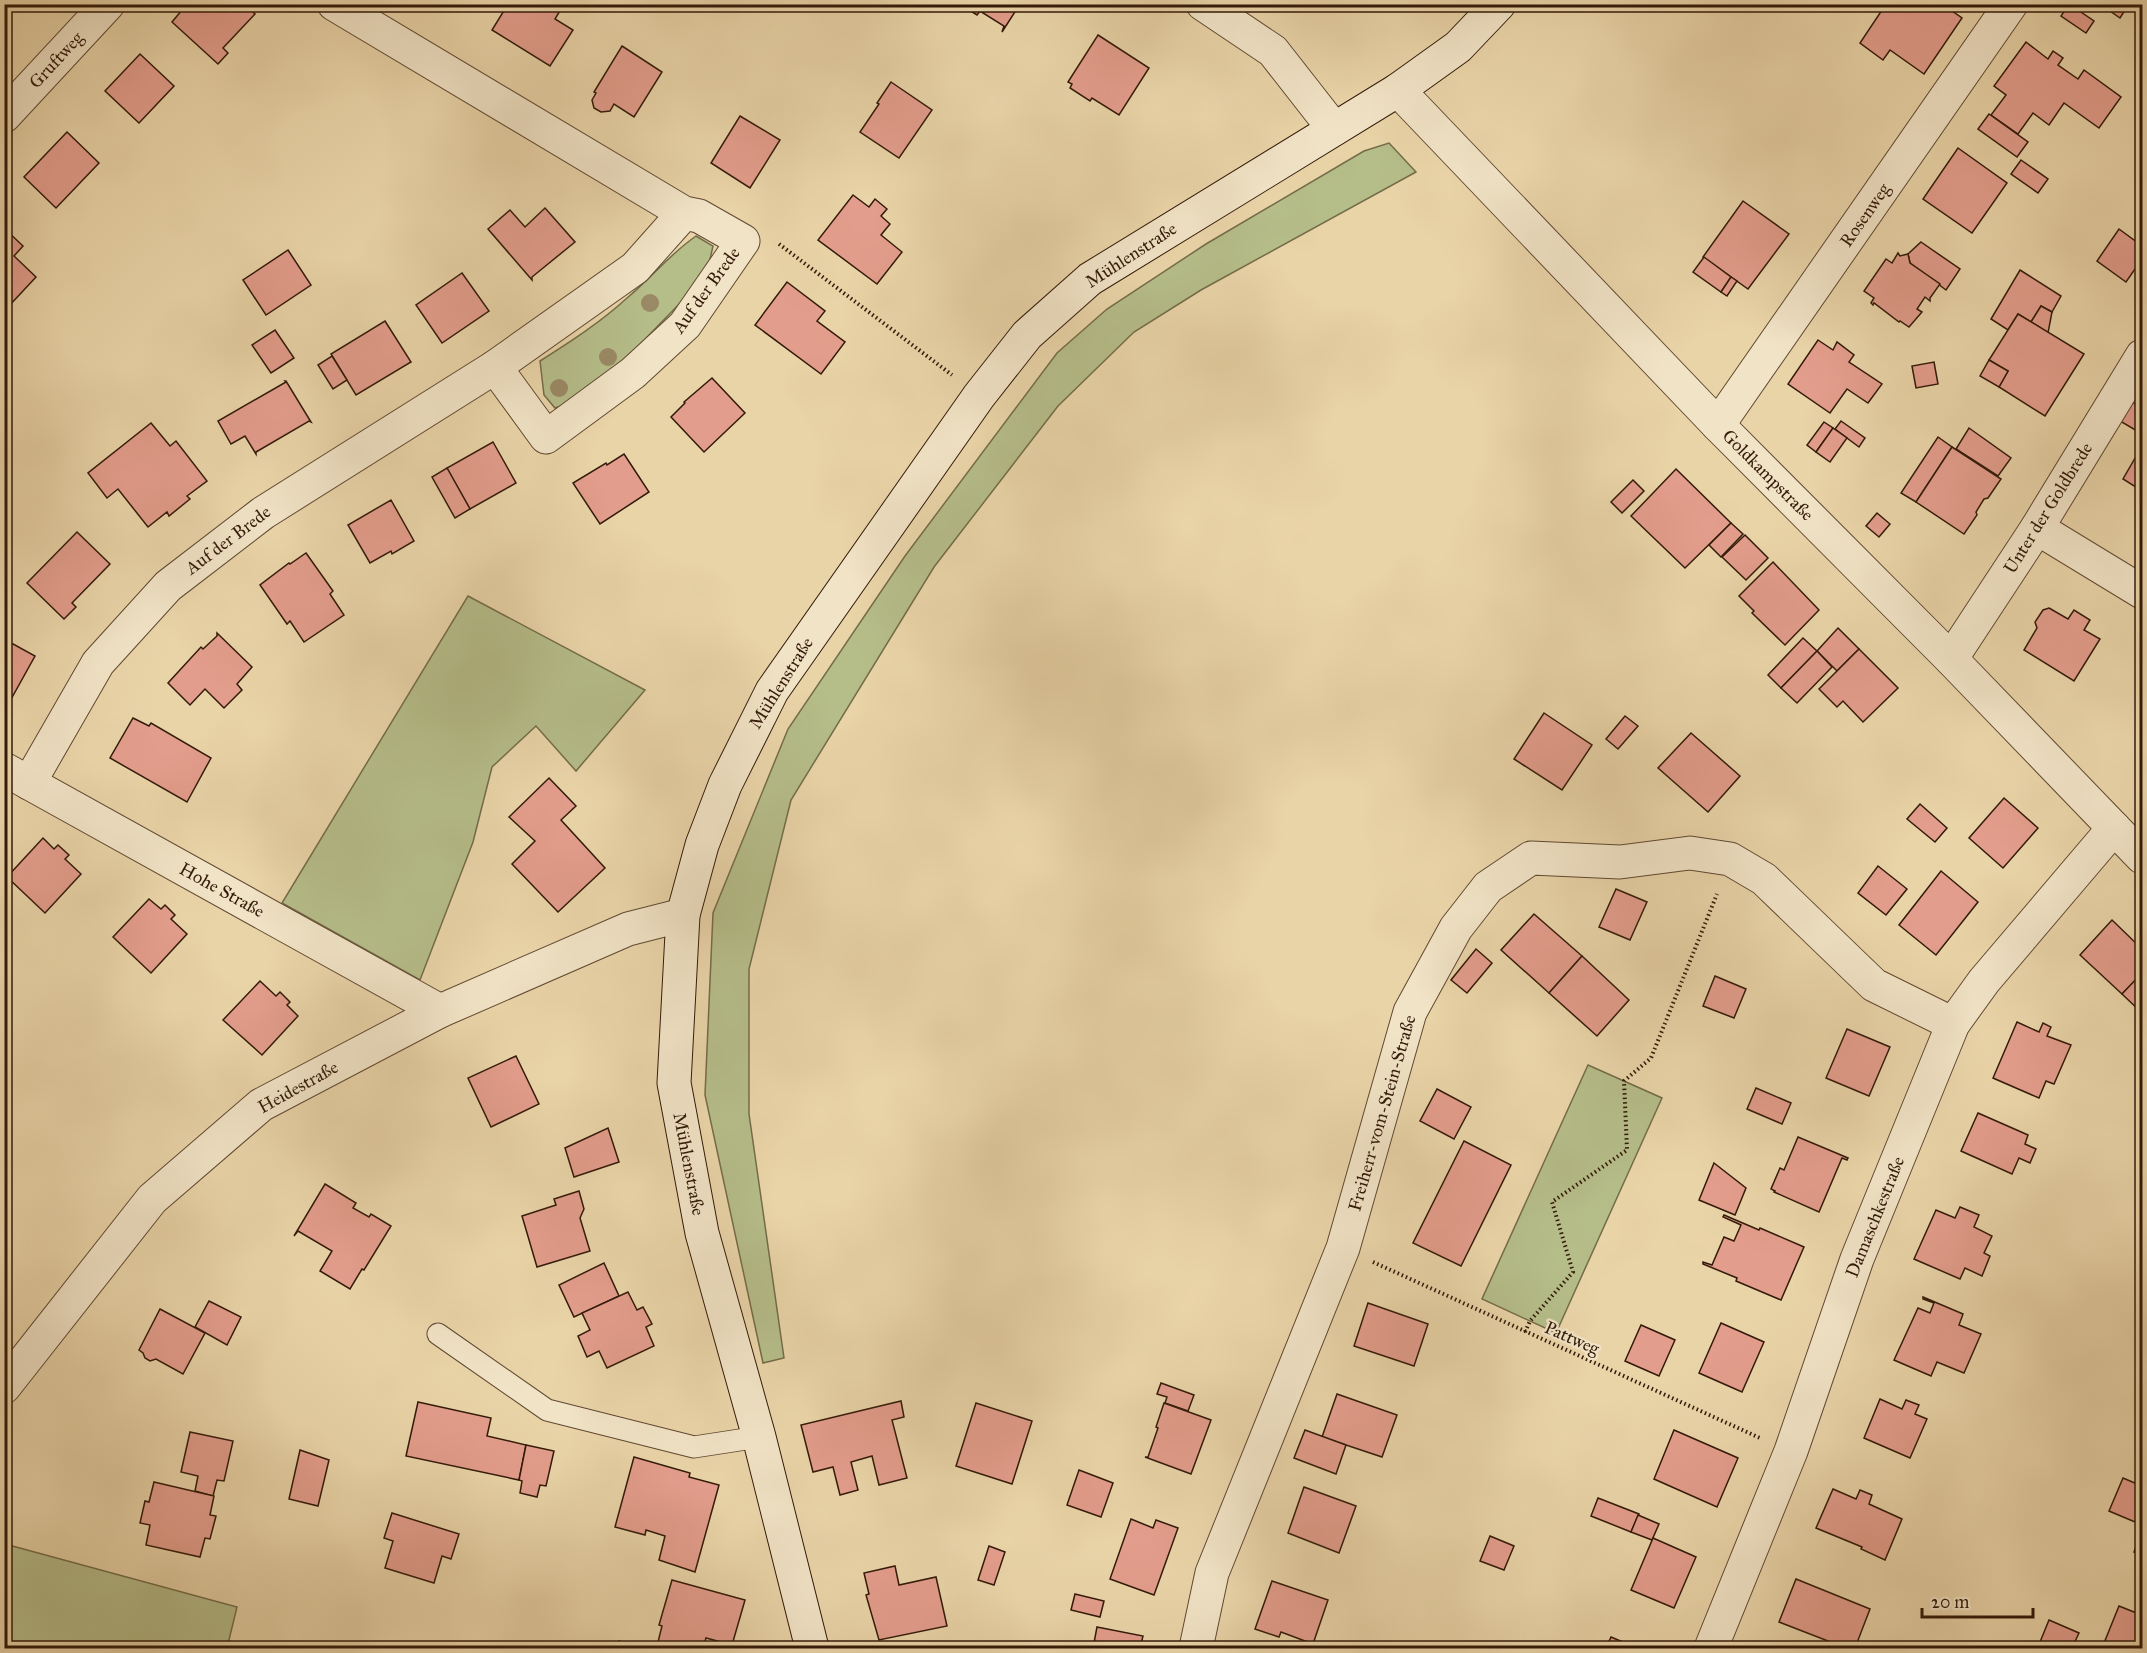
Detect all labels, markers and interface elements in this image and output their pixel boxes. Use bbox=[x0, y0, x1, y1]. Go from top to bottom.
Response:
street label: Gruftweg bbox=[24, 27, 89, 94]
street label: Rosenweg bbox=[1835, 178, 1896, 252]
street label: Mühlenstraße bbox=[1081, 217, 1181, 293]
street label: Auf der Brede bbox=[667, 243, 745, 338]
street label: Goldkampstraße bbox=[1718, 425, 1818, 525]
street label: Unter der Goldbrede bbox=[1999, 438, 2097, 578]
street label: Auf der Brede bbox=[180, 501, 275, 580]
street label: Mühlenstraße bbox=[744, 633, 818, 733]
street label: Hohe Straße bbox=[176, 858, 268, 922]
street label: Freiherr-vom-Stein-Straße bbox=[1343, 1012, 1421, 1214]
street label: Heidestraße bbox=[254, 1056, 342, 1118]
street label: Mühlenstraße bbox=[668, 1111, 710, 1217]
street label: Damaschkestraße bbox=[1841, 1153, 1909, 1281]
street label: Pattweg bbox=[1541, 1316, 1603, 1361]
scale bar bbox=[1922, 1581, 2033, 1619]
text: 20 m bbox=[1931, 1591, 1969, 1613]

